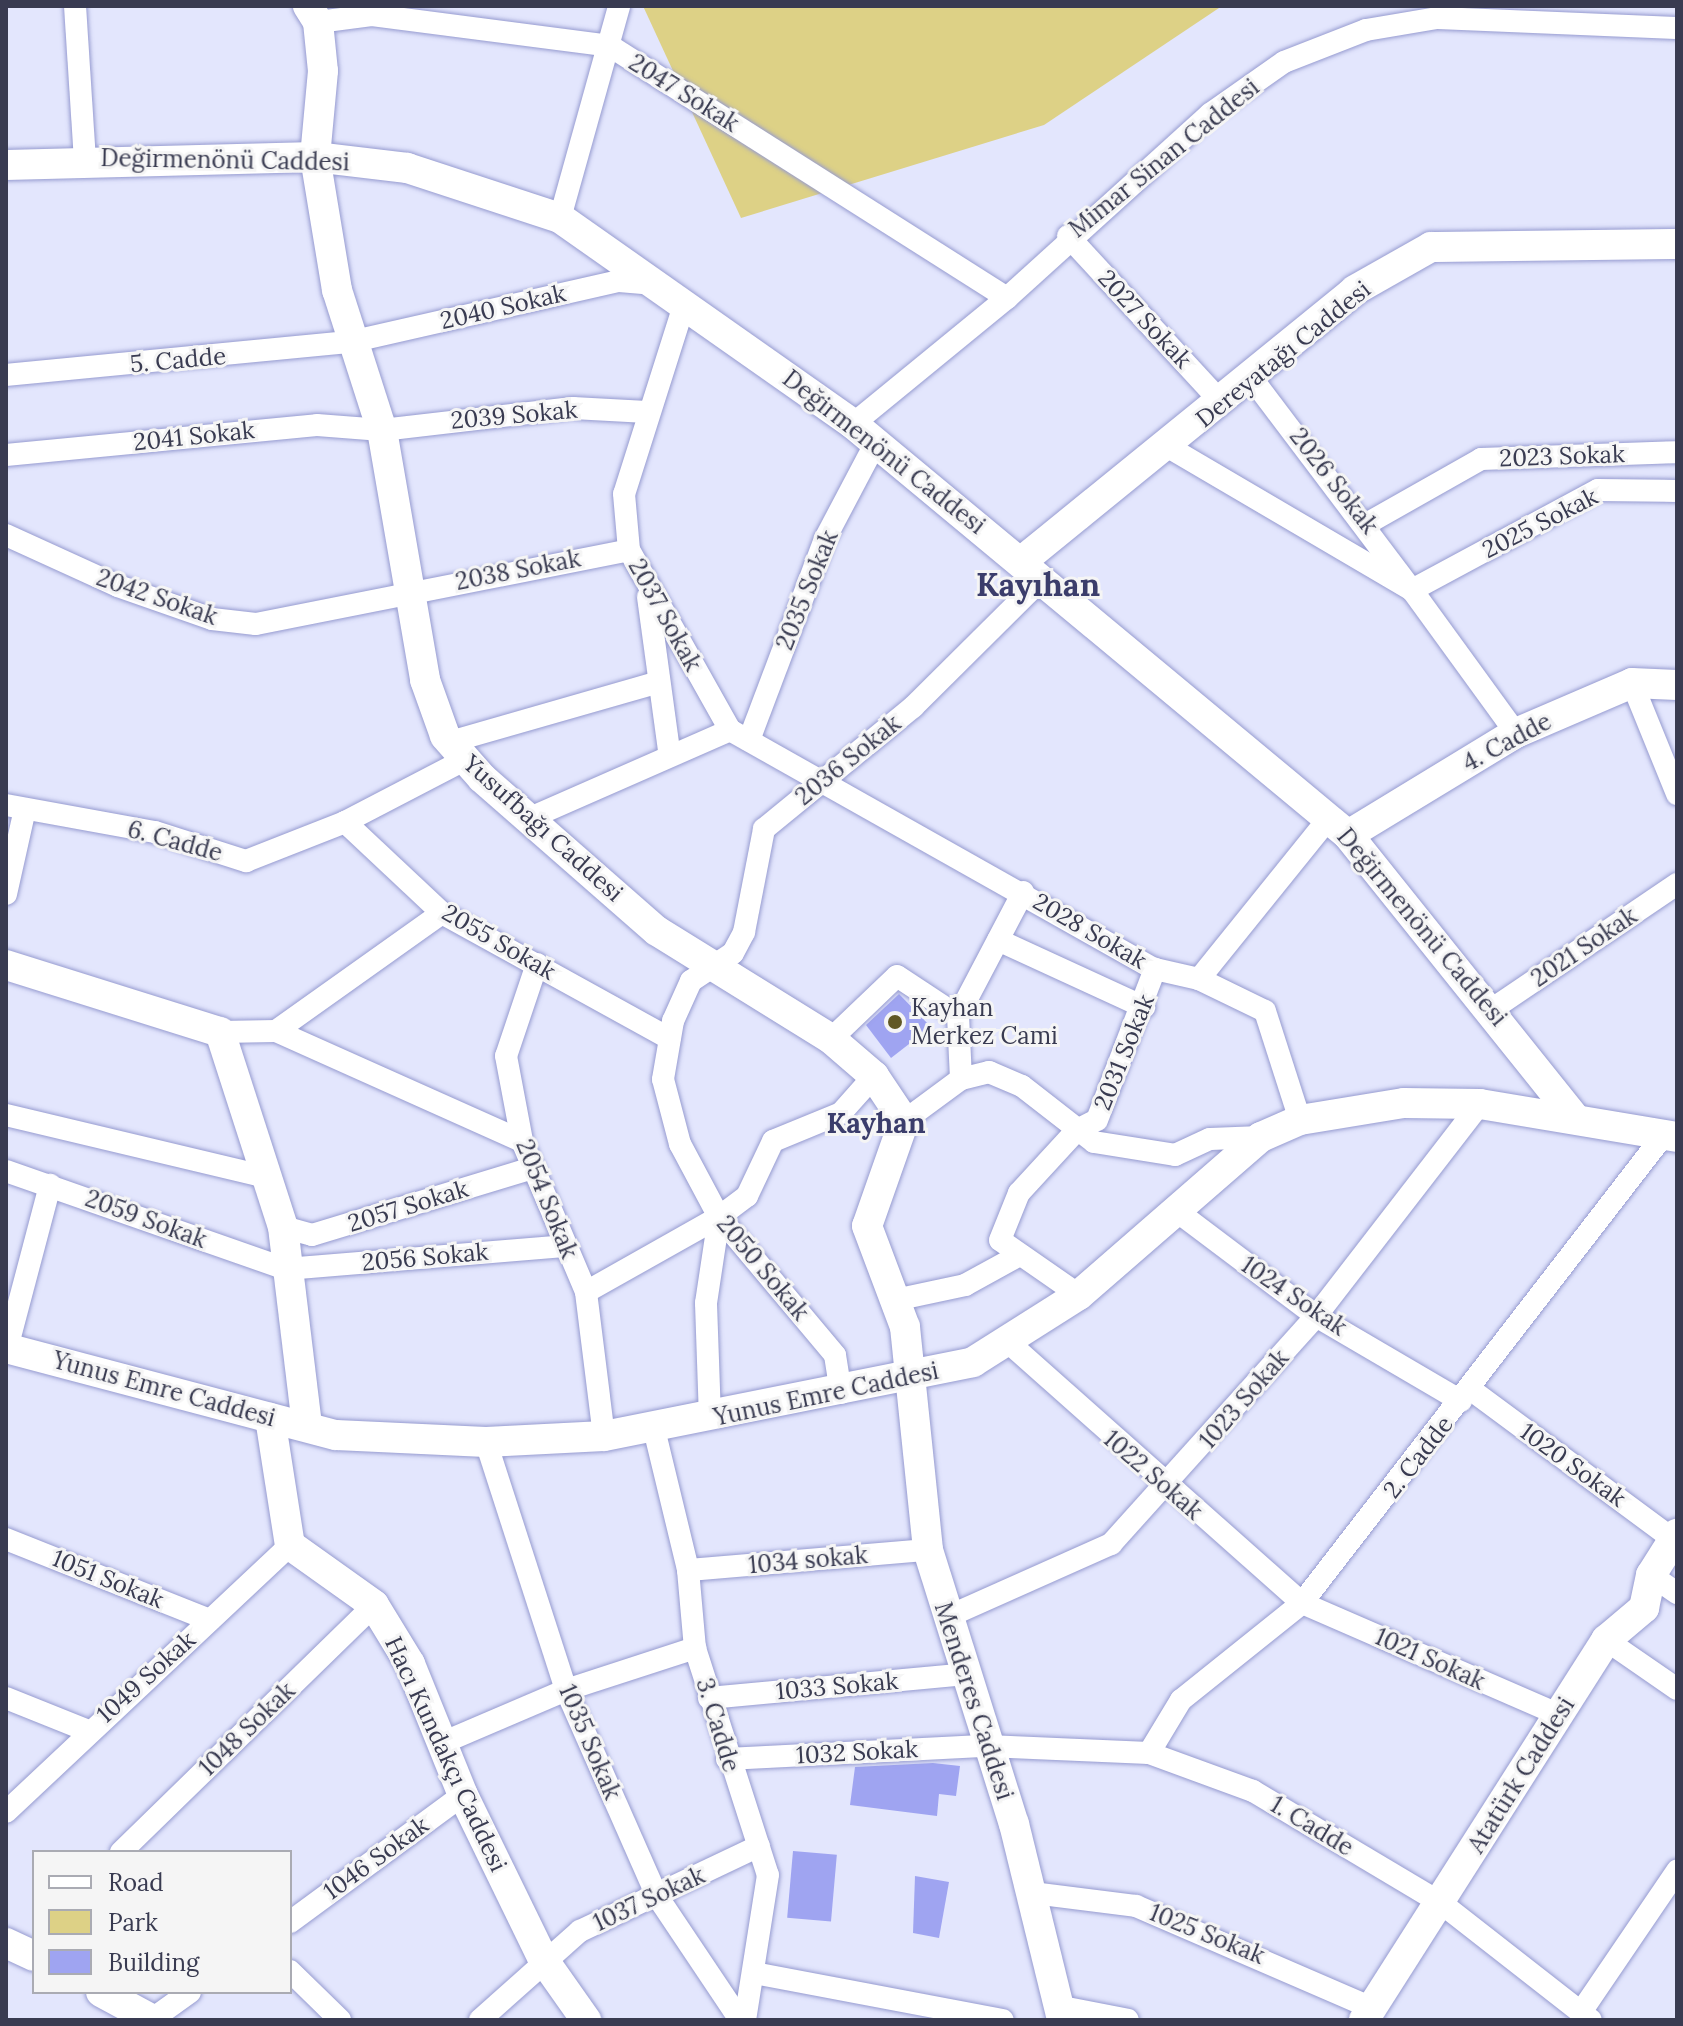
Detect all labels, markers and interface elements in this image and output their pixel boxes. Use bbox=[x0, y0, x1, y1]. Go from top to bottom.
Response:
street label: 2047 Sokak bbox=[624, 48, 744, 138]
street label: Mimar Sinan Caddesi bbox=[1063, 73, 1265, 243]
street label: Değirmenönü Caddesi bbox=[100, 143, 350, 177]
street label: 2027 Sokak bbox=[1092, 264, 1198, 374]
street label: Dereyatağı Caddesi bbox=[1190, 275, 1376, 433]
street label: 2040 Sokak bbox=[437, 279, 569, 335]
street label: 5. Cadde bbox=[129, 341, 227, 379]
street label: Değirmenönü Caddesi bbox=[777, 364, 991, 540]
street label: 2039 Sokak bbox=[449, 395, 579, 435]
street label: 2041 Sokak bbox=[132, 415, 256, 457]
street label: 2026 Sokak bbox=[1284, 422, 1384, 540]
street label: 2023 Sokak bbox=[1499, 439, 1625, 473]
street label: 2025 Sokak bbox=[1477, 482, 1603, 564]
street label: 2035 Sokak bbox=[770, 526, 844, 654]
street label: 2038 Sokak bbox=[453, 544, 583, 596]
street label: 2037 Sokak bbox=[622, 554, 708, 676]
street label: 2042 Sokak bbox=[93, 563, 221, 631]
district label: Kayıhan bbox=[976, 566, 1100, 604]
street label: 4. Cadde bbox=[1458, 707, 1556, 777]
street label: 2036 Sokak bbox=[790, 709, 906, 811]
street label: Yusufbağı Caddesi bbox=[457, 749, 629, 907]
street label: 6. Cadde bbox=[124, 815, 226, 867]
street label: Değirmenönü Caddesi bbox=[1331, 822, 1513, 1032]
street label: 2028 Sokak bbox=[1028, 887, 1152, 975]
street label: 2055 Sokak bbox=[437, 898, 561, 986]
street label: 2021 Sokak bbox=[1526, 901, 1642, 993]
street label: 2031 Sokak bbox=[1088, 990, 1160, 1114]
place label: Kayhan Merkez Cami bbox=[911, 994, 1058, 1050]
marker: Kayhan Merkez Cami bbox=[886, 1013, 904, 1031]
district label: Kayhan bbox=[826, 1106, 926, 1140]
street label: 2054 Sokak bbox=[510, 1135, 584, 1263]
street label: 2057 Sokak bbox=[344, 1174, 472, 1238]
street label: 2059 Sokak bbox=[81, 1184, 211, 1254]
street label: 2050 Sokak bbox=[711, 1210, 815, 1326]
street label: 2056 Sokak bbox=[361, 1237, 489, 1277]
street label: 1024 Sokak bbox=[1236, 1250, 1352, 1342]
street label: 1023 Sokak bbox=[1193, 1344, 1295, 1454]
street label: Yunus Emre Caddesi bbox=[50, 1345, 278, 1433]
street label: Yunus Emre Caddesi bbox=[711, 1356, 941, 1432]
street label: 2. Cadde bbox=[1377, 1410, 1459, 1504]
street label: 1020 Sokak bbox=[1515, 1417, 1631, 1513]
street label: 1022 Sokak bbox=[1098, 1424, 1208, 1526]
street label: 1034 sokak bbox=[747, 1540, 869, 1580]
street label: 1051 Sokak bbox=[48, 1544, 168, 1614]
street label: Menderes Caddesi bbox=[928, 1599, 1020, 1803]
street label: 1021 Sokak bbox=[1371, 1622, 1489, 1696]
street label: 1049 Sokak bbox=[91, 1625, 201, 1729]
street label: Hacı Kundakçı Caddesi bbox=[379, 1632, 513, 1876]
street label: 1033 Sokak bbox=[775, 1666, 899, 1706]
street label: 3. Cadde bbox=[690, 1675, 746, 1775]
street label: 1048 Sokak bbox=[193, 1676, 301, 1782]
street label: 1035 Sokak bbox=[553, 1680, 627, 1804]
street label: Atatürk Caddesi bbox=[1462, 1692, 1580, 1858]
street label: 1032 Sokak bbox=[795, 1734, 919, 1770]
street label: 1. Cadde bbox=[1265, 1790, 1359, 1862]
street label: 1046 Sokak bbox=[318, 1810, 434, 1906]
legend bbox=[32, 1850, 292, 1994]
street label: 1037 Sokak bbox=[589, 1861, 709, 1937]
text: Road bbox=[108, 1867, 164, 1898]
street label: 1025 Sokak bbox=[1145, 1898, 1269, 1970]
text: Park bbox=[108, 1907, 158, 1938]
text: Building bbox=[108, 1947, 199, 1978]

